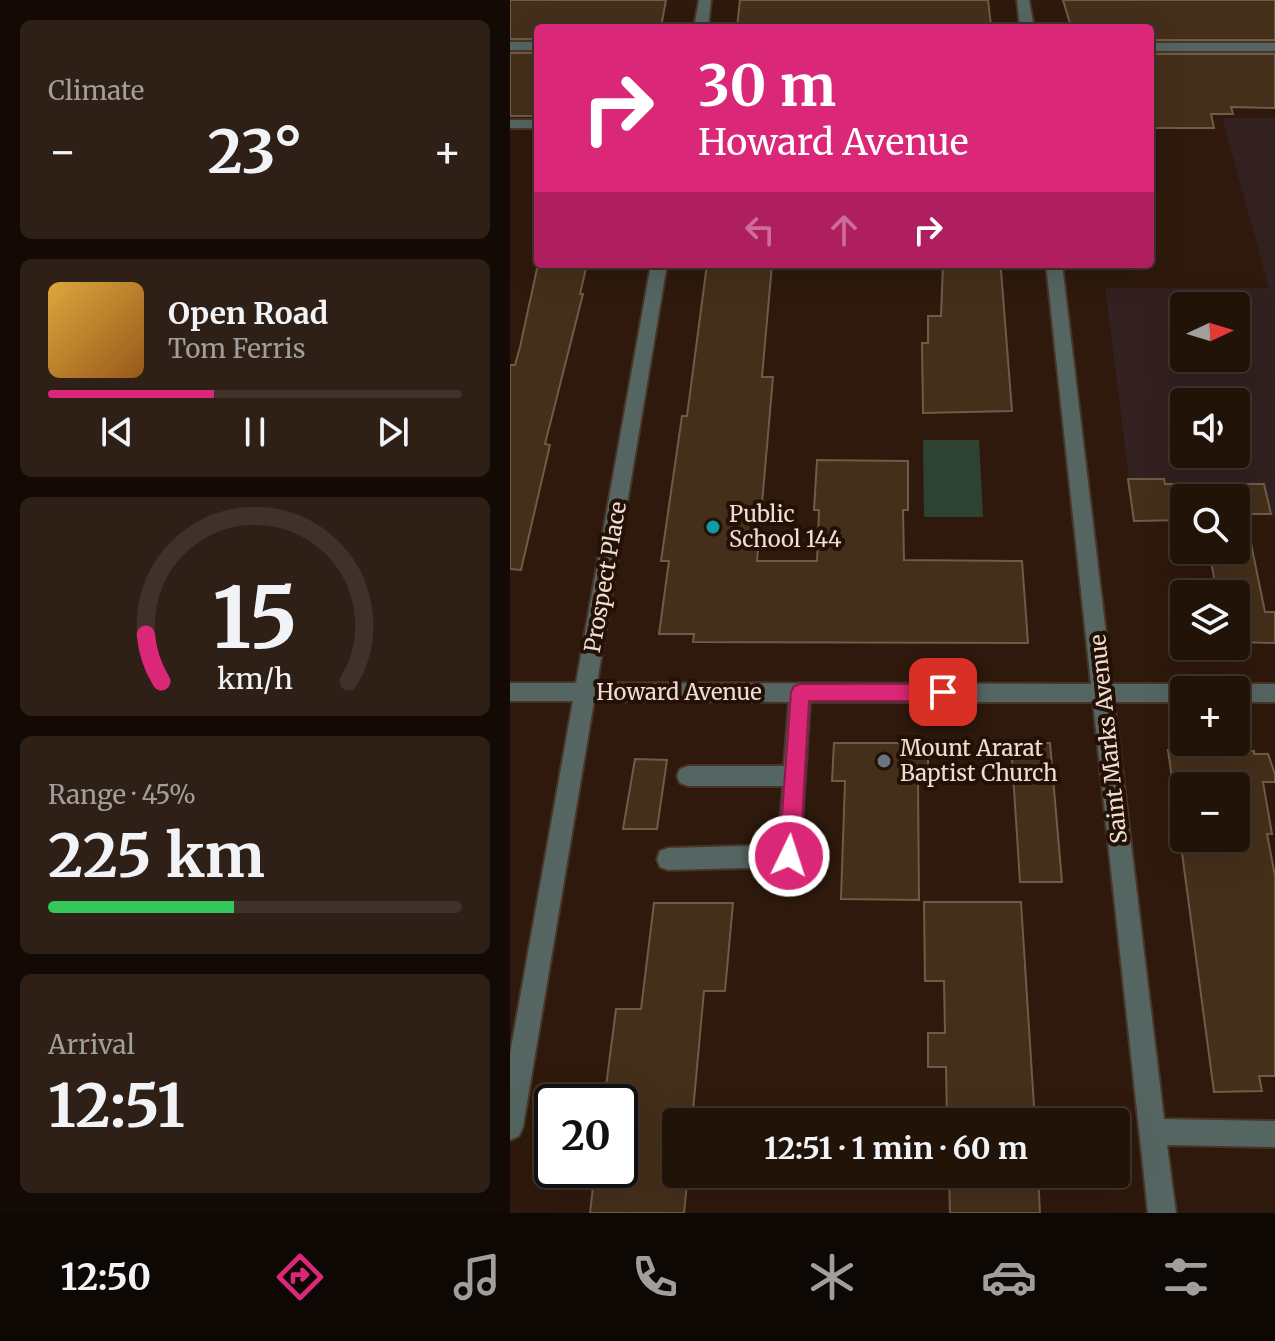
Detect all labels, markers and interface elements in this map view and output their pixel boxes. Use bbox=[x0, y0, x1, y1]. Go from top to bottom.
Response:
text: 30 m bbox=[698, 51, 836, 121]
icon: right bbox=[566, 56, 670, 160]
text: Climate bbox=[48, 74, 144, 107]
text: 23° bbox=[207, 114, 303, 189]
text: Howard Avenue bbox=[698, 120, 968, 165]
text: − bbox=[48, 124, 77, 179]
text: + bbox=[433, 124, 462, 179]
icon: left bbox=[738, 208, 782, 252]
icon: ahead bbox=[822, 208, 866, 252]
icon: right bbox=[906, 208, 950, 252]
north arrow bbox=[1170, 292, 1250, 372]
map controls bbox=[1170, 292, 1250, 852]
text: Open Road bbox=[168, 294, 328, 332]
text: Tom Ferris bbox=[168, 332, 306, 365]
button: sound bbox=[1170, 388, 1250, 468]
icon: previous bbox=[95, 410, 139, 454]
icon: pause bbox=[233, 410, 277, 454]
icon: next bbox=[371, 410, 415, 454]
button: search bbox=[1170, 484, 1250, 564]
street label: Prospect Place bbox=[578, 499, 632, 655]
place label: Public School 144 bbox=[729, 500, 842, 553]
marker: Public School 144 bbox=[704, 518, 722, 536]
text: 15 bbox=[212, 566, 298, 671]
button: layers bbox=[1170, 580, 1250, 660]
street label: Saint Marks Avenue bbox=[1083, 633, 1133, 845]
pin bbox=[909, 658, 977, 726]
text: km/h bbox=[217, 662, 293, 698]
icon: arrive bbox=[921, 670, 965, 714]
button: + bbox=[1170, 676, 1250, 756]
street label: Howard Avenue bbox=[596, 678, 762, 706]
place label: Mount Ararat Baptist Church bbox=[900, 734, 1058, 787]
marker: Mount Ararat Baptist Church bbox=[875, 752, 893, 770]
button: − bbox=[1170, 772, 1250, 852]
text: Range · 45% bbox=[48, 778, 196, 811]
position arrow bbox=[747, 814, 831, 898]
text: 225 km bbox=[48, 818, 265, 893]
text: Arrival bbox=[48, 1028, 135, 1061]
text: 12:51 bbox=[48, 1068, 185, 1143]
speed limit sign: 20 bbox=[534, 1084, 638, 1188]
text: 12:51 · 1 min · 60 m bbox=[764, 1129, 1028, 1167]
icon: directions bbox=[272, 1249, 328, 1305]
icon: music bbox=[449, 1249, 505, 1305]
icon: phone bbox=[627, 1249, 683, 1305]
icon: climate bbox=[804, 1249, 860, 1305]
icon: car bbox=[981, 1249, 1037, 1305]
icon: filters bbox=[1158, 1249, 1214, 1305]
text: 12:50 bbox=[61, 1255, 151, 1300]

